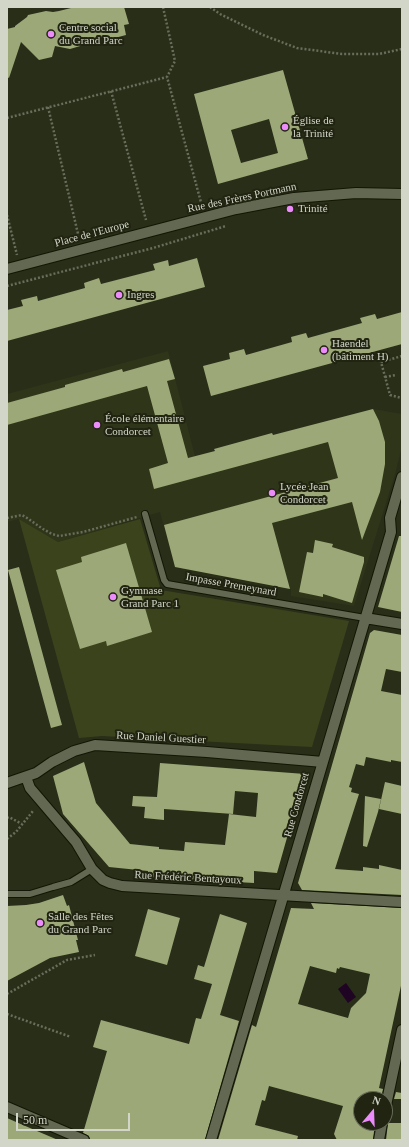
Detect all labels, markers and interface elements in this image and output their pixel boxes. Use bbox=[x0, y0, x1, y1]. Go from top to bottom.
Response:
place label: Centre social du Grand Parc bbox=[59, 21, 123, 47]
marker: Centre social du Grand Parc bbox=[46, 29, 56, 39]
place label: Église de la Trinité bbox=[293, 114, 334, 140]
marker: Église de la Trinité bbox=[280, 122, 290, 132]
street label: Rue des Frères Portmann bbox=[186, 180, 298, 216]
place label: Trinité bbox=[298, 202, 328, 216]
marker: Trinité bbox=[285, 204, 295, 214]
street label: Place de l'Europe bbox=[53, 218, 131, 250]
place label: Ingres bbox=[127, 288, 154, 302]
marker: Ingres bbox=[114, 290, 124, 300]
place label: Haendel (bâtiment H) bbox=[332, 337, 389, 363]
marker: Haendel (bâtiment H) bbox=[319, 345, 329, 355]
place label: École élémentaire Condorcet bbox=[105, 412, 184, 438]
marker: École élémentaire Condorcet bbox=[92, 420, 102, 430]
place label: Lycée Jean Condorcet bbox=[280, 480, 329, 506]
marker: Lycée Jean Condorcet bbox=[267, 488, 277, 498]
street label: Impasse Premeynard bbox=[185, 571, 277, 599]
place label: Gymnase Grand Parc 1 bbox=[121, 584, 179, 610]
marker: Gymnase Grand Parc 1 bbox=[108, 592, 118, 602]
street label: Rue Daniel Guestier bbox=[116, 729, 206, 747]
street label: Rue Condorcet bbox=[282, 771, 312, 839]
street label: Rue Frédéric Bentayoux bbox=[134, 869, 242, 887]
place label: Salle des Fêtes du Grand Parc bbox=[48, 910, 113, 936]
marker: Salle des Fêtes du Grand Parc bbox=[35, 918, 45, 928]
north arrow bbox=[353, 1091, 393, 1131]
text: N bbox=[371, 1094, 382, 1108]
scale bar bbox=[18, 1105, 132, 1131]
text: 50 m bbox=[23, 1113, 47, 1127]

